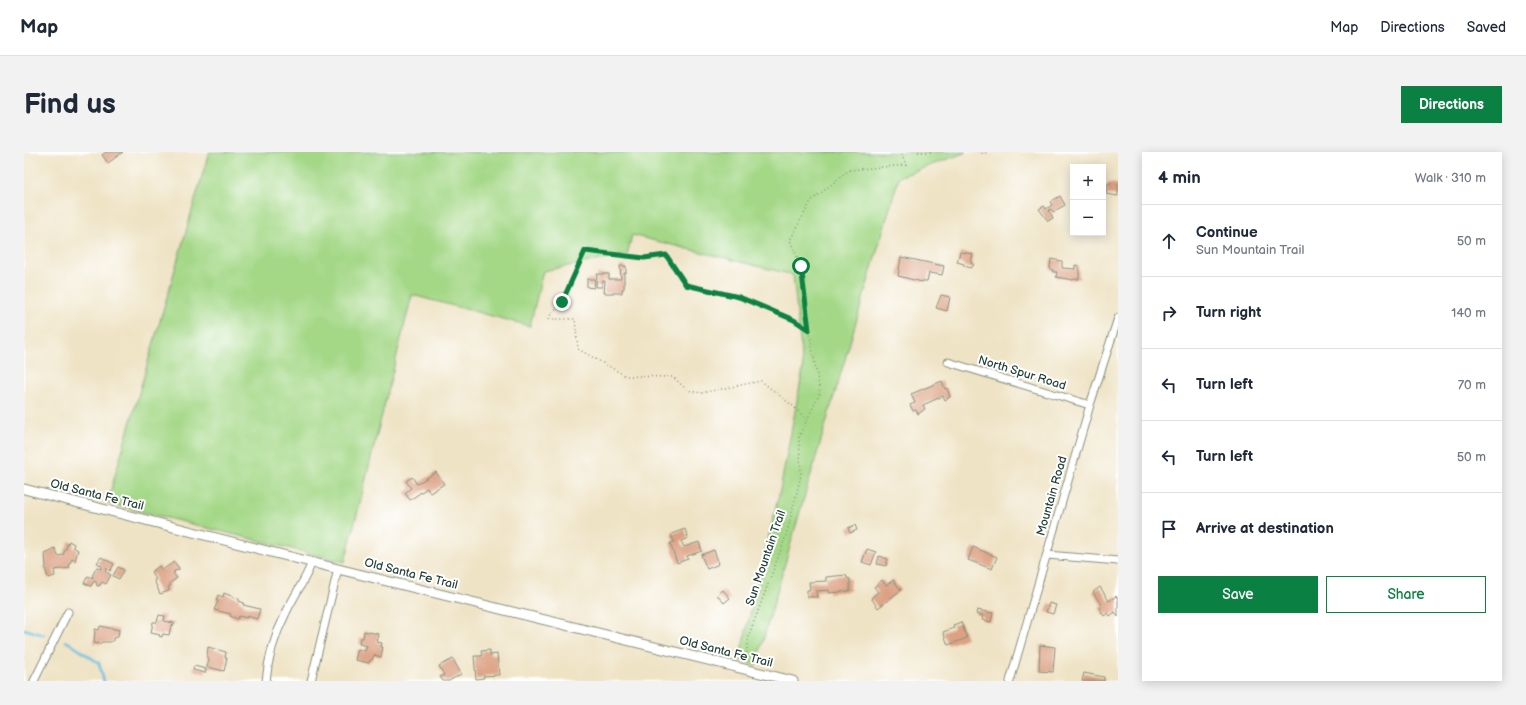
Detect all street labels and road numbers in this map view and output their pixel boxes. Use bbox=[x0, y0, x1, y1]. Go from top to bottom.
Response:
street label: North Spur Road bbox=[976, 353, 1068, 394]
street label: Mountain Road bbox=[1033, 454, 1071, 538]
street label: Old Santa Fe Trail bbox=[49, 476, 145, 514]
street label: Sun Mountain Trail bbox=[743, 508, 789, 608]
street label: Old Santa Fe Trail bbox=[363, 555, 459, 593]
street label: Old Santa Fe Trail bbox=[678, 633, 774, 671]

